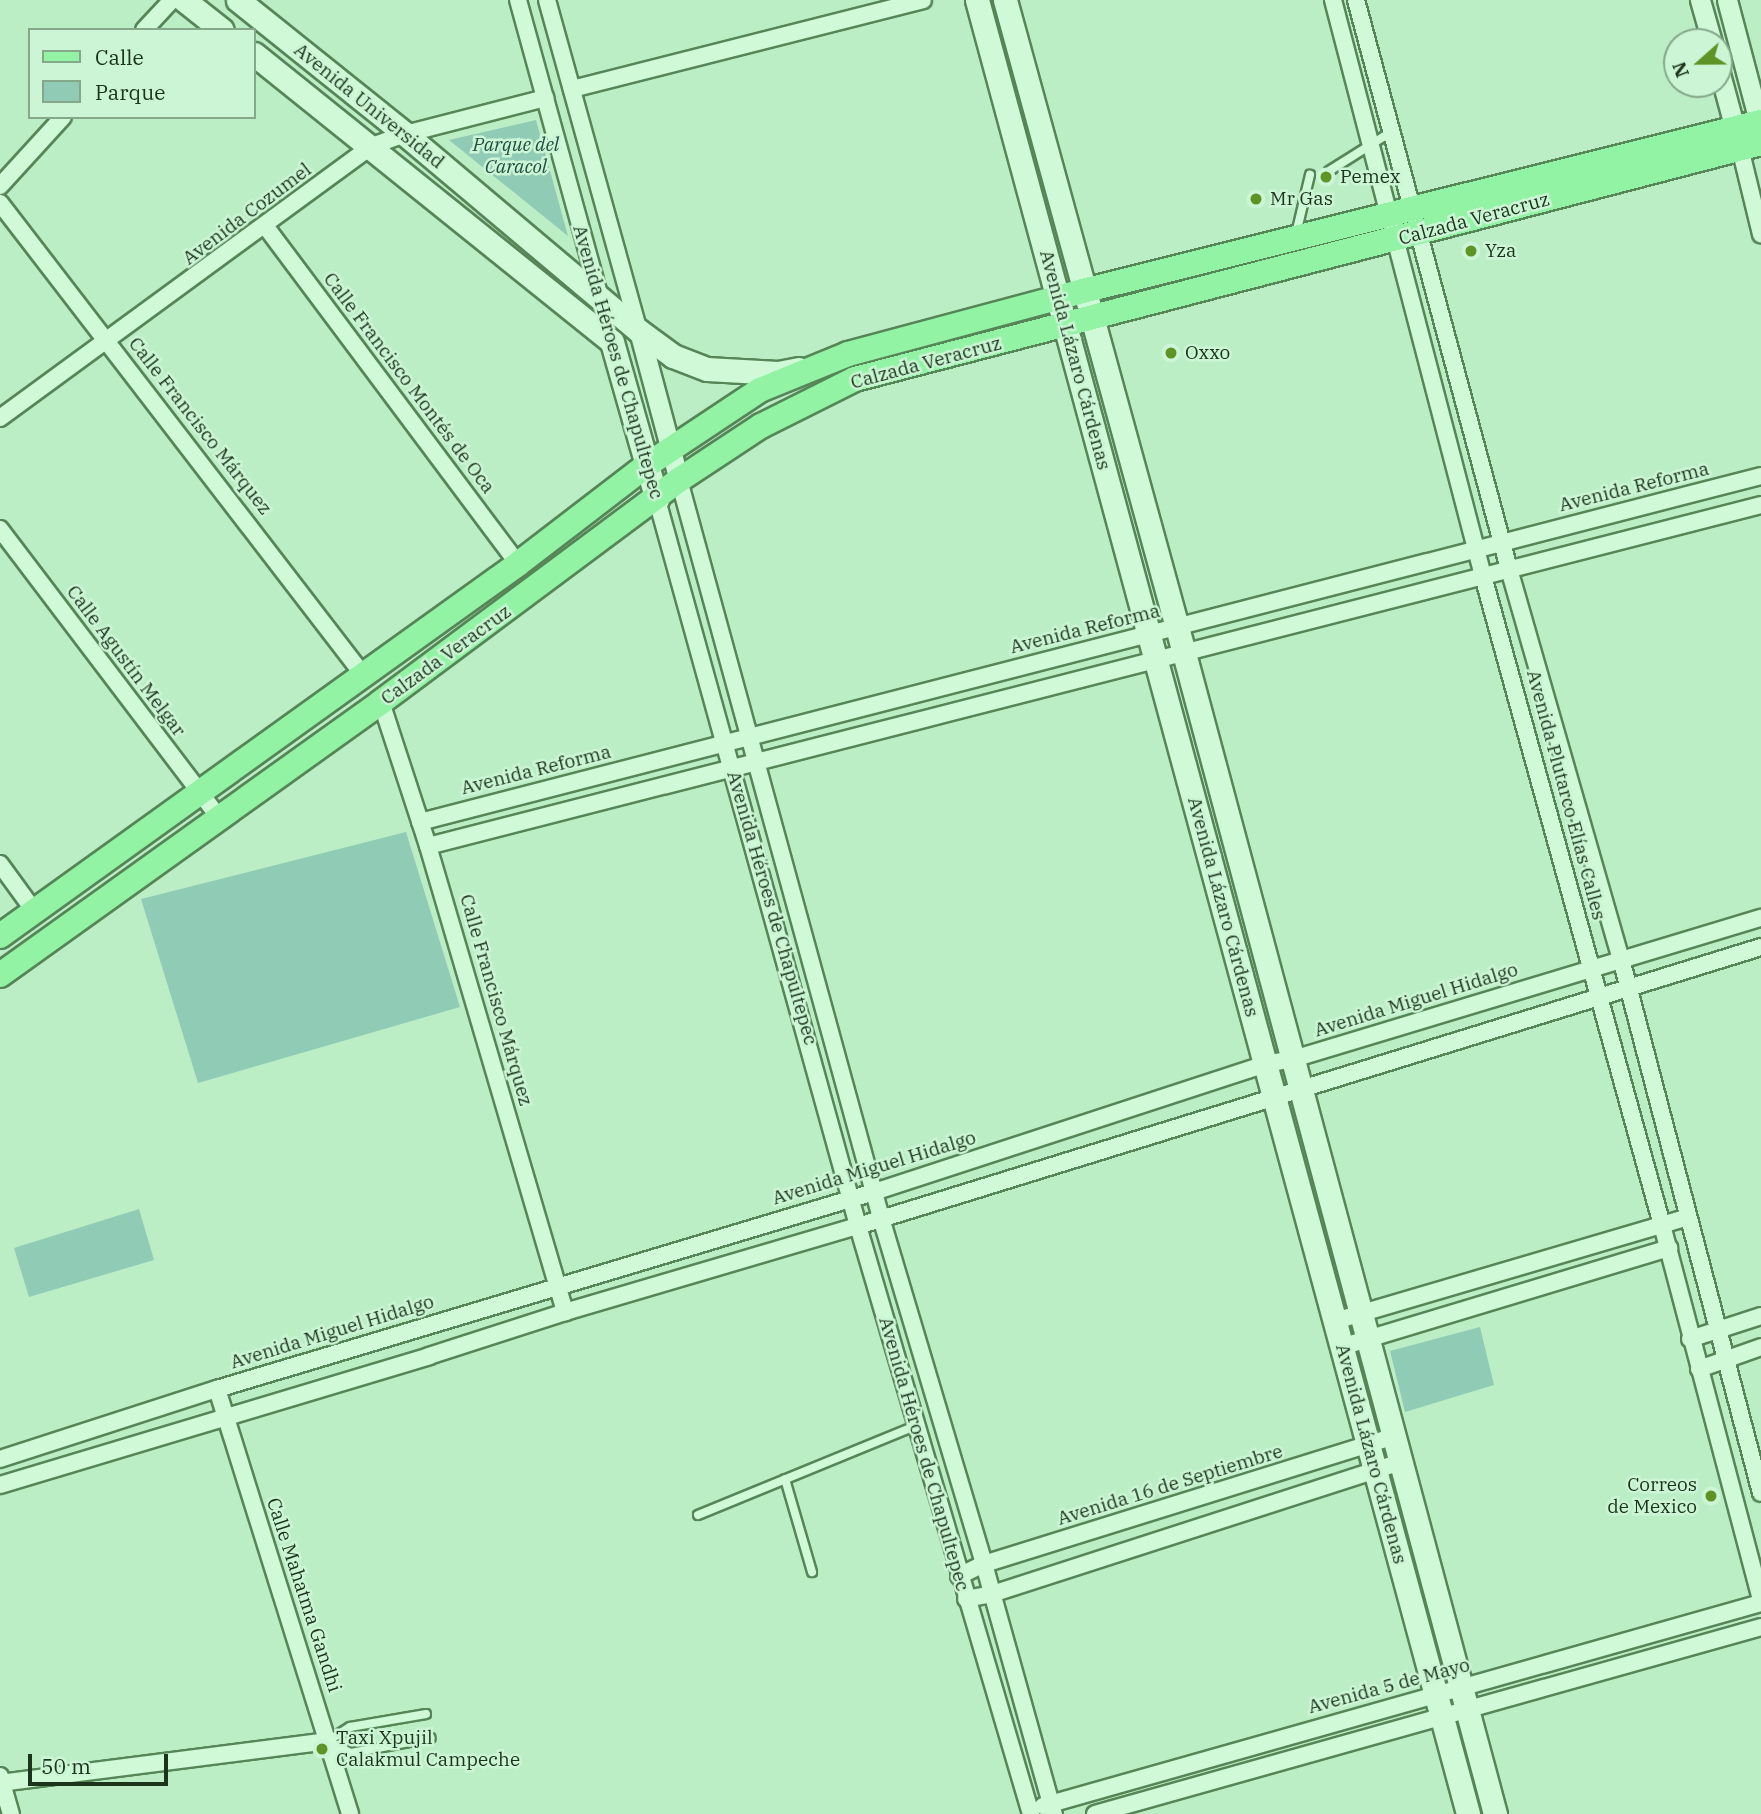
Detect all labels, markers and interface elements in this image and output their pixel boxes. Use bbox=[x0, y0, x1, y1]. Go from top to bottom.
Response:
legend bbox=[28, 28, 256, 119]
north arrow bbox=[1663, 28, 1733, 98]
street label: Avenida Universidad bbox=[289, 38, 449, 174]
text: Calle bbox=[95, 43, 144, 71]
text: N bbox=[1666, 58, 1694, 81]
text: Parque bbox=[95, 78, 165, 106]
park label: Parque del Caracol bbox=[473, 134, 559, 178]
street label: Avenida Cozumel bbox=[178, 158, 316, 270]
place label: Pemex bbox=[1340, 166, 1400, 188]
marker: Pemex bbox=[1318, 169, 1334, 185]
place label: Mr Gas bbox=[1270, 188, 1333, 210]
street label: Calzada Veracruz bbox=[1396, 188, 1552, 250]
marker: Mr Gas bbox=[1248, 191, 1264, 207]
street label: Avenida Héroes de Chapultepec bbox=[568, 222, 668, 502]
place label: Yza bbox=[1485, 240, 1516, 262]
marker: Yza bbox=[1463, 243, 1479, 259]
street label: Avenida Lázaro Cárdenas bbox=[1035, 247, 1115, 473]
street label: Calle Francisco Montés de Oca bbox=[318, 268, 500, 498]
street label: Calzada Veracruz bbox=[848, 332, 1004, 394]
street label: Calle Francisco Márquez bbox=[124, 333, 276, 519]
place label: Oxxo bbox=[1185, 342, 1230, 364]
marker: Oxxo bbox=[1163, 345, 1179, 361]
street label: Avenida Reforma bbox=[1557, 457, 1711, 517]
street label: Calle Agustín Melgar bbox=[62, 581, 190, 741]
street label: Avenida Reforma bbox=[1008, 599, 1162, 659]
street label: Calzada Veracruz bbox=[377, 600, 515, 710]
street label: Avenida Plutarco Elías Calles bbox=[1522, 667, 1610, 923]
street label: Avenida Reforma bbox=[459, 740, 613, 800]
street label: Avenida Héroes de Chapultepec bbox=[722, 768, 822, 1048]
street label: Avenida Lázaro Cárdenas bbox=[1183, 794, 1263, 1020]
street label: Calle Francisco Márquez bbox=[455, 892, 537, 1108]
street label: Avenida Miguel Hidalgo bbox=[1311, 958, 1521, 1042]
street label: Avenida Miguel Hidalgo bbox=[769, 1126, 979, 1210]
street label: Avenida Miguel Hidalgo bbox=[227, 1290, 437, 1374]
street label: Avenida Héroes de Chapultepec bbox=[874, 1314, 974, 1594]
street label: Avenida Lázaro Cárdenas bbox=[1331, 1341, 1411, 1567]
street label: Avenida 16 de Septiembre bbox=[1055, 1440, 1285, 1530]
place label: Correos de Mexico bbox=[1607, 1474, 1697, 1518]
marker: Correos de Mexico bbox=[1703, 1488, 1719, 1504]
street label: Calle Mahatma Gandhi bbox=[262, 1495, 346, 1695]
street label: Avenida 5 de Mayo bbox=[1306, 1653, 1472, 1719]
place label: Taxi Xpujil Calakmul Campeche bbox=[336, 1727, 520, 1771]
scale bar bbox=[32, 1741, 172, 1785]
marker: Taxi Xpujil Calakmul Campeche bbox=[314, 1741, 330, 1757]
text: 50 m bbox=[41, 1752, 91, 1780]

